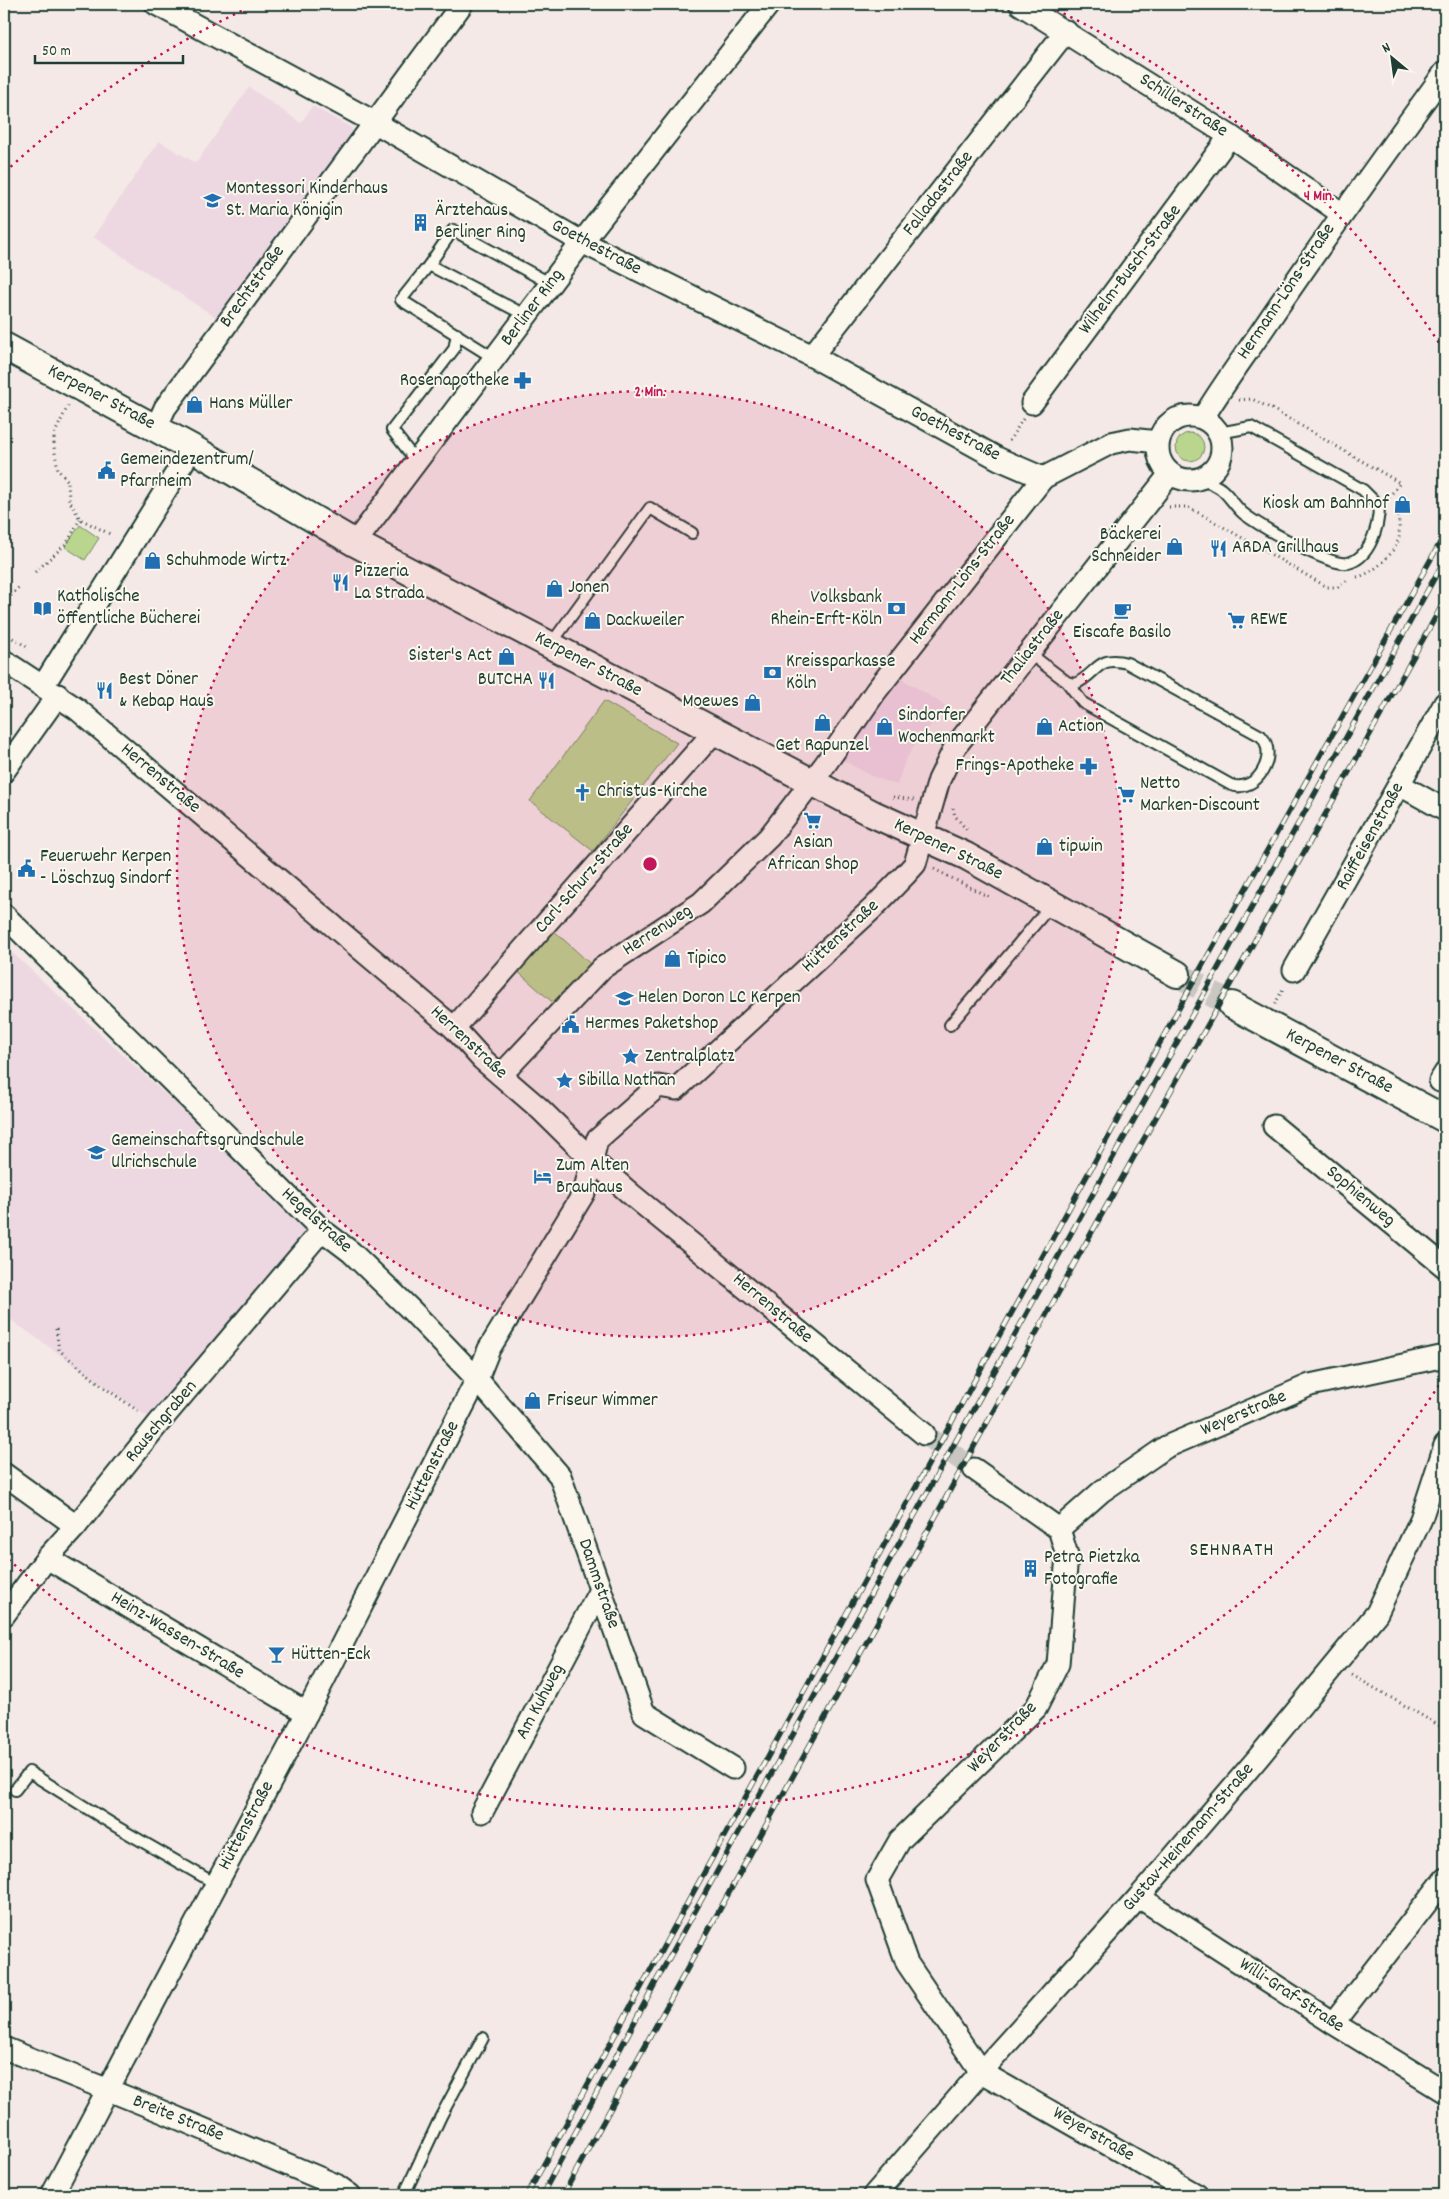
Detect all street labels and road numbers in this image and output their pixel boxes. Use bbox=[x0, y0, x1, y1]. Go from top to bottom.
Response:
street label: Schillerstraße bbox=[1133, 67, 1233, 145]
street label: Falladastraße bbox=[897, 146, 981, 242]
street label: Wilhelm-Busch-Straße bbox=[1073, 199, 1189, 341]
street label: Goethestraße bbox=[546, 213, 646, 283]
street label: Hermann-Löns-Straße bbox=[1231, 218, 1343, 366]
street label: Brechtstraße bbox=[214, 240, 292, 334]
street label: Berliner Ring bbox=[495, 264, 571, 352]
street label: Kerpener Straße bbox=[42, 358, 160, 438]
street label: Goethestraße bbox=[905, 399, 1005, 469]
street label: Hermann-Löns-Straße bbox=[903, 509, 1023, 651]
street label: Thaliastraße bbox=[995, 604, 1071, 692]
street label: Kerpener Straße bbox=[529, 625, 647, 705]
street label: Herrenstraße bbox=[114, 737, 206, 821]
street label: Raiffeisenstraße bbox=[1330, 778, 1412, 896]
street label: Kerpener Straße bbox=[889, 812, 1007, 888]
street label: Carl-Schurz-Straße bbox=[529, 818, 641, 940]
street label: Hüttenstraße bbox=[796, 894, 886, 980]
street label: Herrenweg bbox=[618, 898, 698, 964]
street label: Herrenstraße bbox=[423, 1000, 513, 1086]
street label: Kerpener Straße bbox=[1280, 1022, 1398, 1102]
street label: Sophienweg bbox=[1319, 1160, 1401, 1234]
street label: Hegelstraße bbox=[274, 1182, 358, 1260]
street label: Herrenstraße bbox=[726, 1267, 818, 1351]
street label: Rauschgraben bbox=[119, 1375, 205, 1469]
street label: Weyerstraße bbox=[1197, 1384, 1291, 1444]
street label: Hüttenstraße bbox=[399, 1416, 467, 1516]
street label: Dammstraße bbox=[570, 1536, 626, 1632]
street label: Heinz-Wassen-Straße bbox=[105, 1585, 249, 1687]
street label: Am Kuhweg bbox=[510, 1659, 572, 1745]
street label: Weyerstraße bbox=[962, 1696, 1044, 1780]
street label: Gustav-Heinemann-Straße bbox=[1117, 1758, 1261, 1918]
street label: Hüttenstraße bbox=[212, 1777, 282, 1875]
street label: Willi-Graf-Straße bbox=[1233, 1952, 1349, 2040]
street label: Breite Straße bbox=[128, 2088, 228, 2150]
street label: Weyerstraße bbox=[1047, 2101, 1139, 2169]

